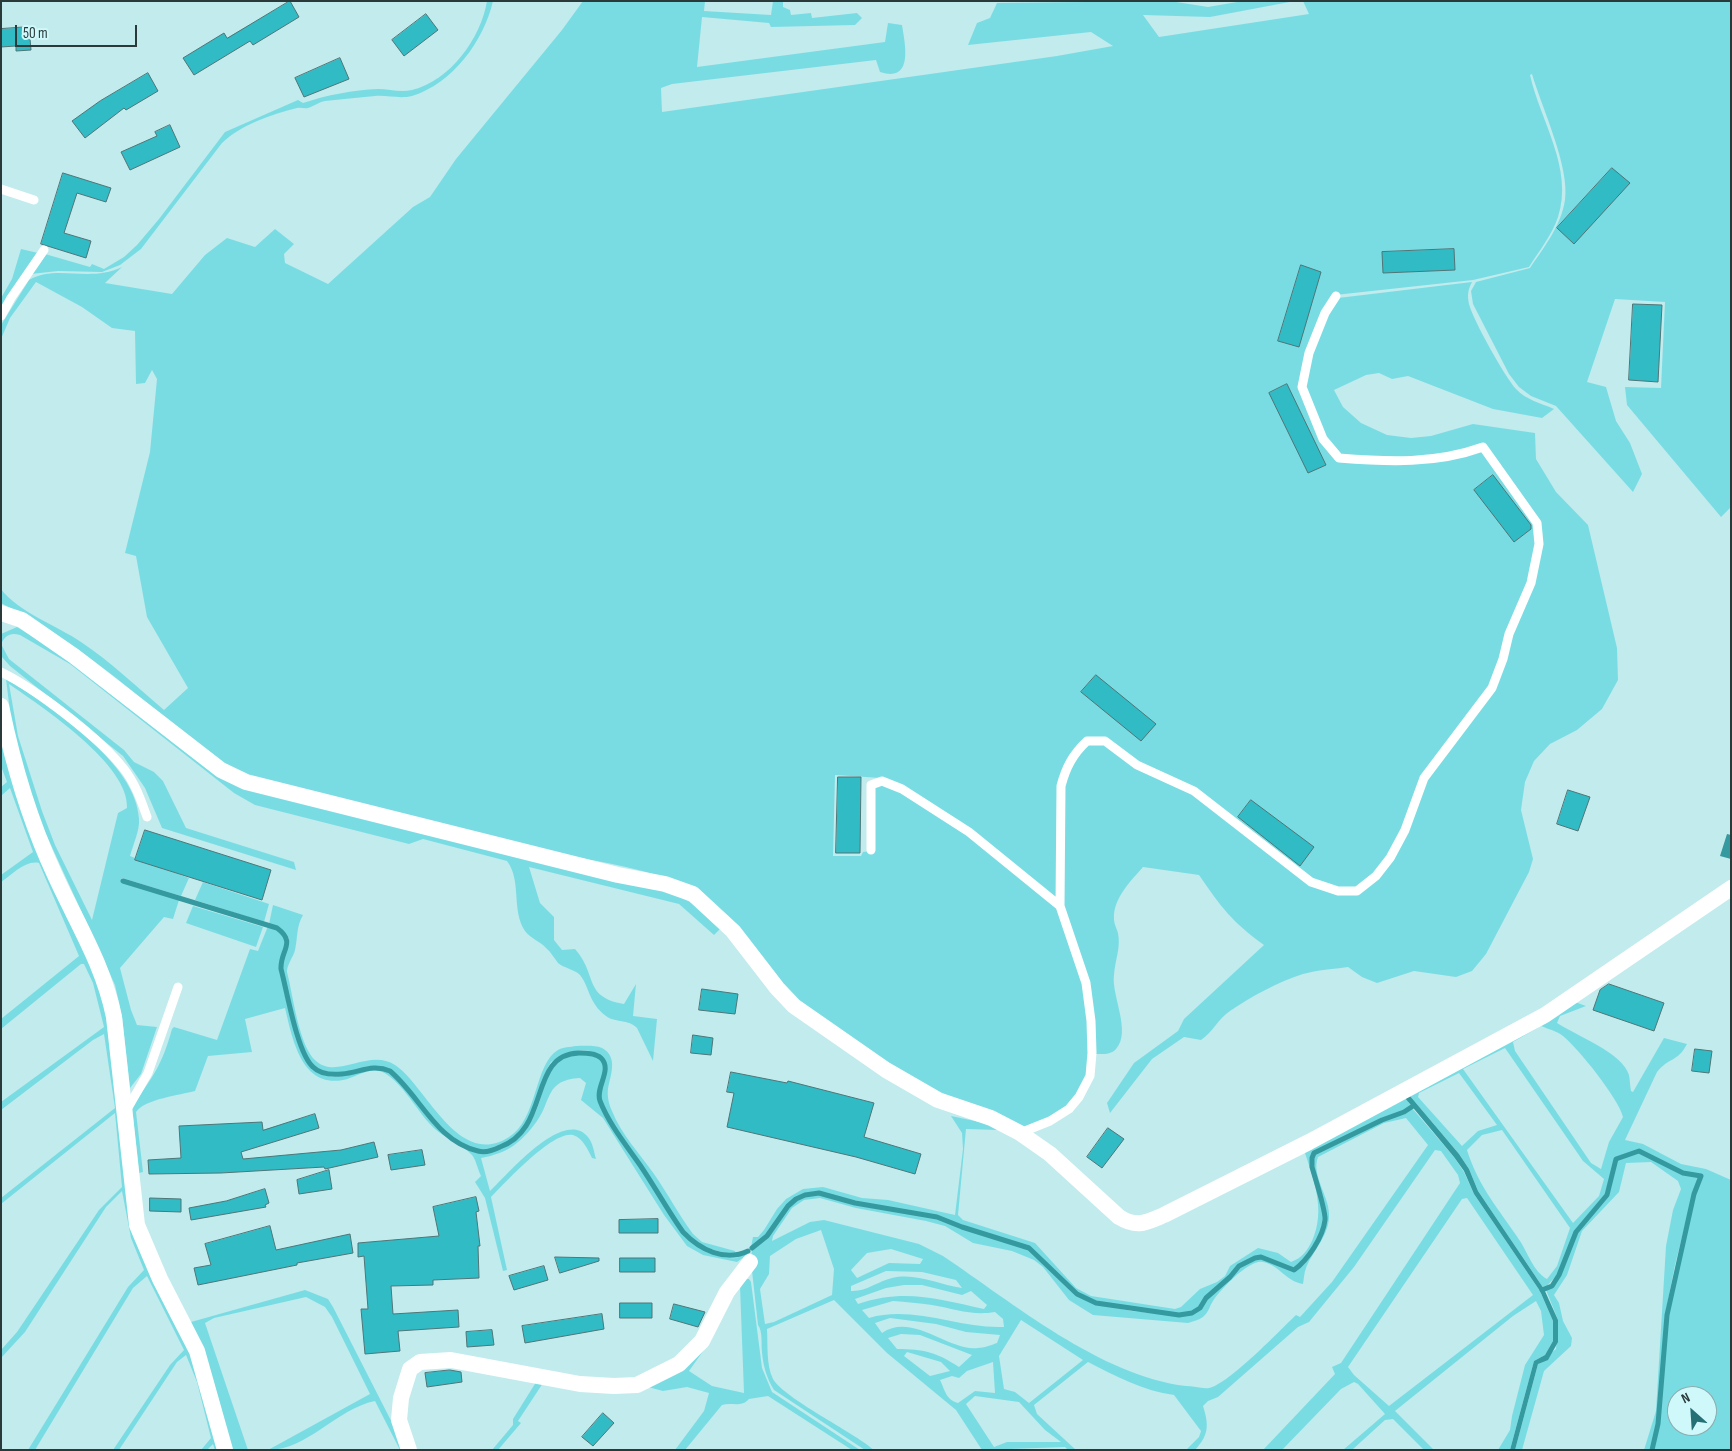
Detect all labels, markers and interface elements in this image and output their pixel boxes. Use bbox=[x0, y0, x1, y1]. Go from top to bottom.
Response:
scale bar bbox=[18, 15, 140, 47]
text: 50 m bbox=[23, 24, 48, 43]
north arrow bbox=[1667, 1386, 1717, 1436]
text: N bbox=[1679, 1389, 1693, 1407]

